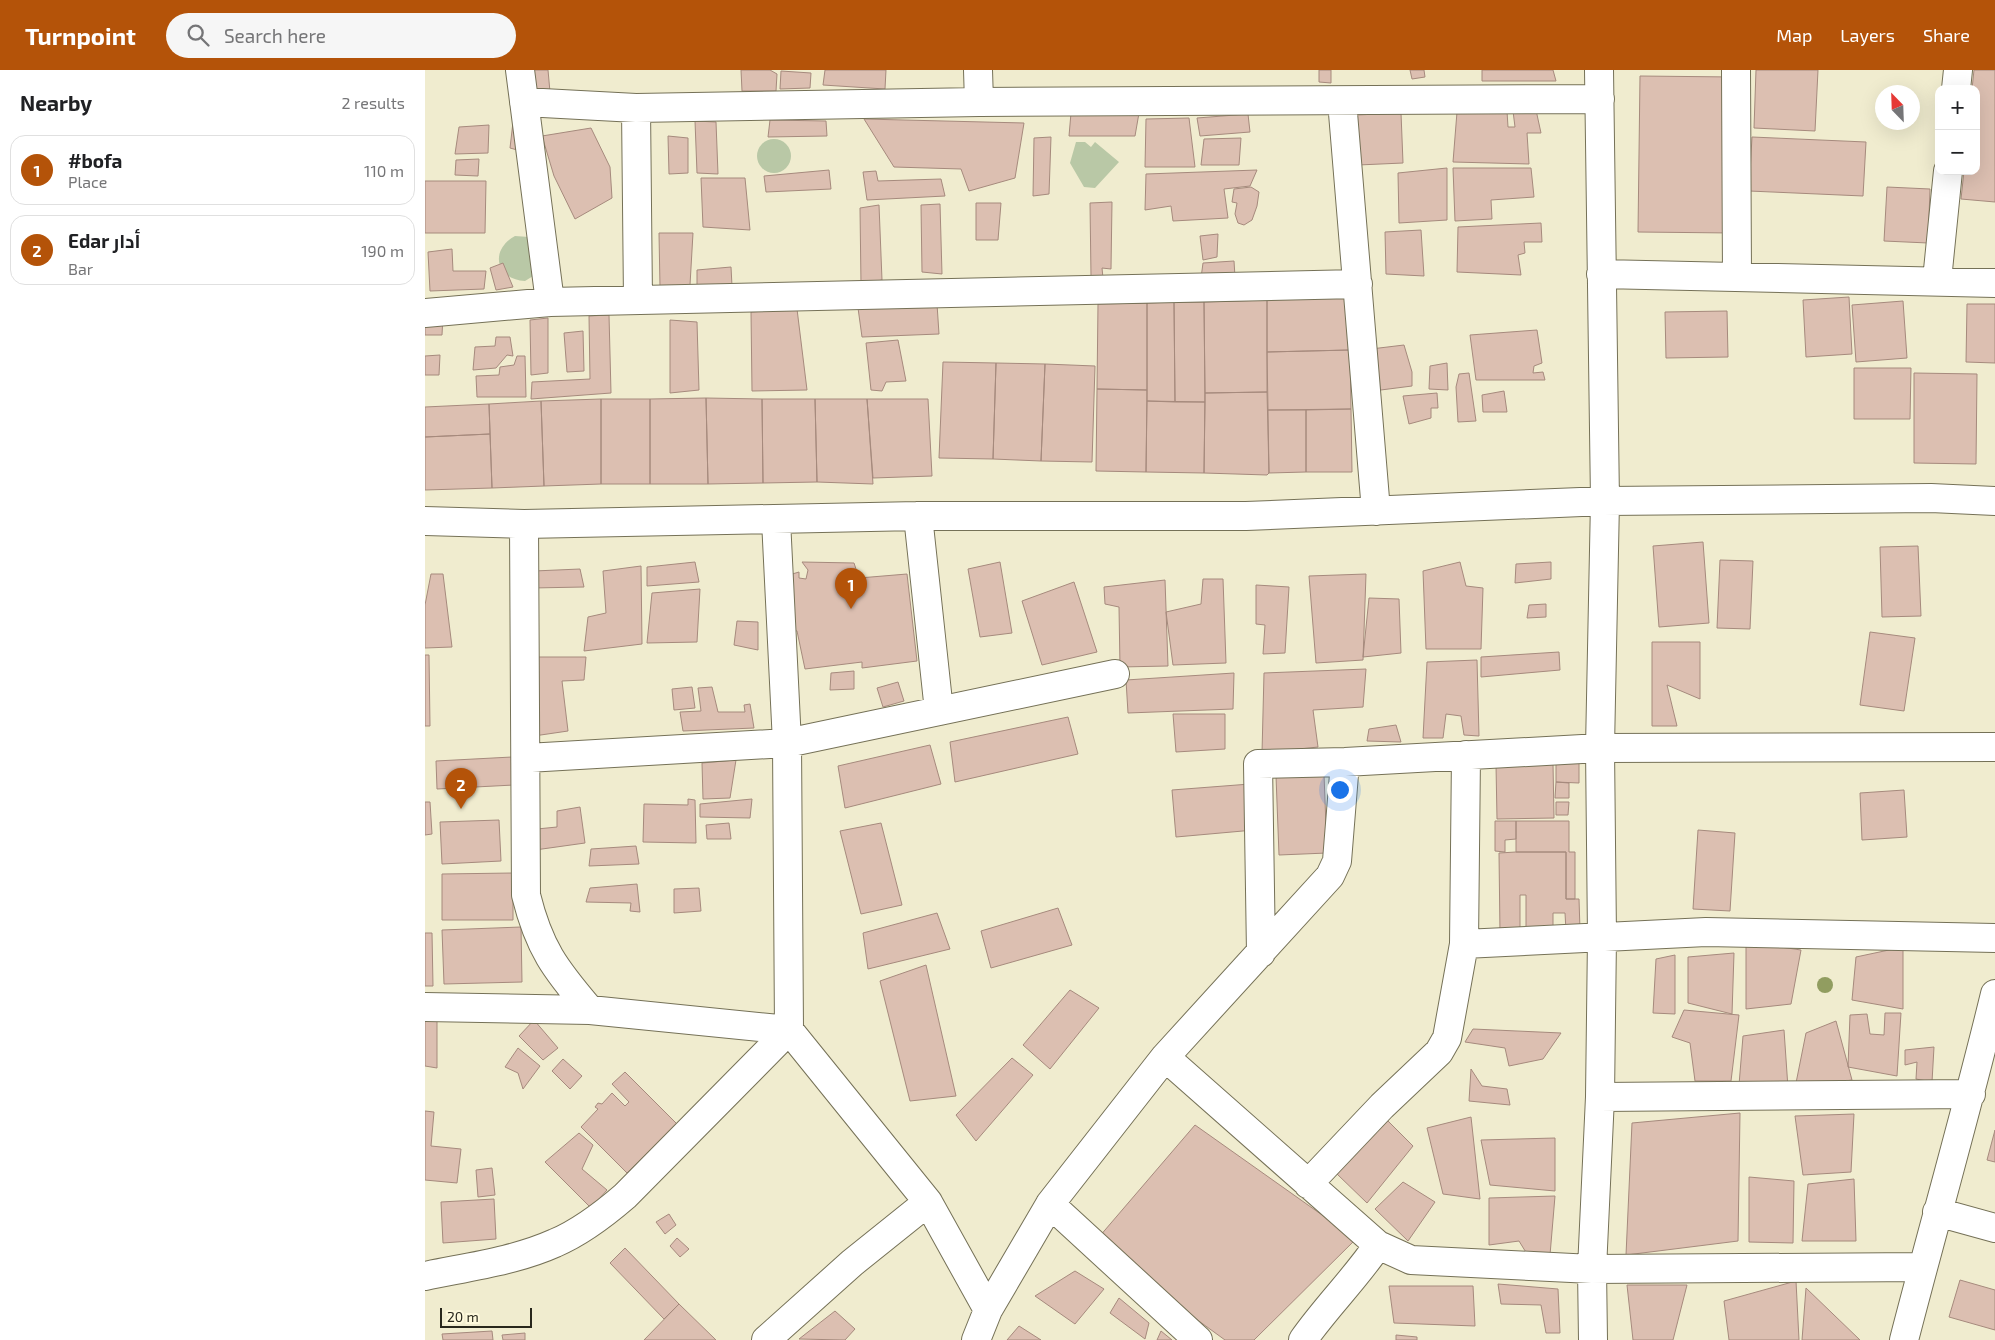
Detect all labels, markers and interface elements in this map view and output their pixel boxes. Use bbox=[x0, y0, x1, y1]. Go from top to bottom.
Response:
search box bbox=[166, 13, 516, 58]
text: Turnpoint bbox=[25, 21, 136, 50]
icon: search bbox=[184, 21, 212, 49]
text: Search here bbox=[224, 24, 326, 47]
text: Map bbox=[1776, 24, 1812, 46]
text: Layers bbox=[1840, 24, 1895, 46]
text: Share bbox=[1923, 24, 1970, 46]
north arrow bbox=[1875, 85, 1920, 130]
map controls bbox=[1935, 85, 1980, 175]
button: + bbox=[1935, 85, 1980, 130]
text: Nearby bbox=[20, 90, 92, 115]
text: 2 results bbox=[342, 93, 405, 112]
button: − bbox=[1935, 130, 1980, 175]
text: #bofa bbox=[68, 149, 122, 172]
text: 1 bbox=[34, 161, 40, 180]
text: 110 m bbox=[364, 161, 404, 180]
text: Place bbox=[68, 172, 107, 191]
text: Edar أدار bbox=[68, 229, 140, 252]
text: 2 bbox=[32, 241, 42, 260]
text: 190 m bbox=[361, 241, 404, 260]
text: Bar bbox=[68, 259, 93, 278]
pin: 1 bbox=[835, 568, 867, 609]
pin: 2 bbox=[445, 768, 477, 809]
your location bbox=[1327, 777, 1353, 803]
scale bar bbox=[440, 1305, 533, 1328]
text: 20 m bbox=[447, 1308, 479, 1325]

